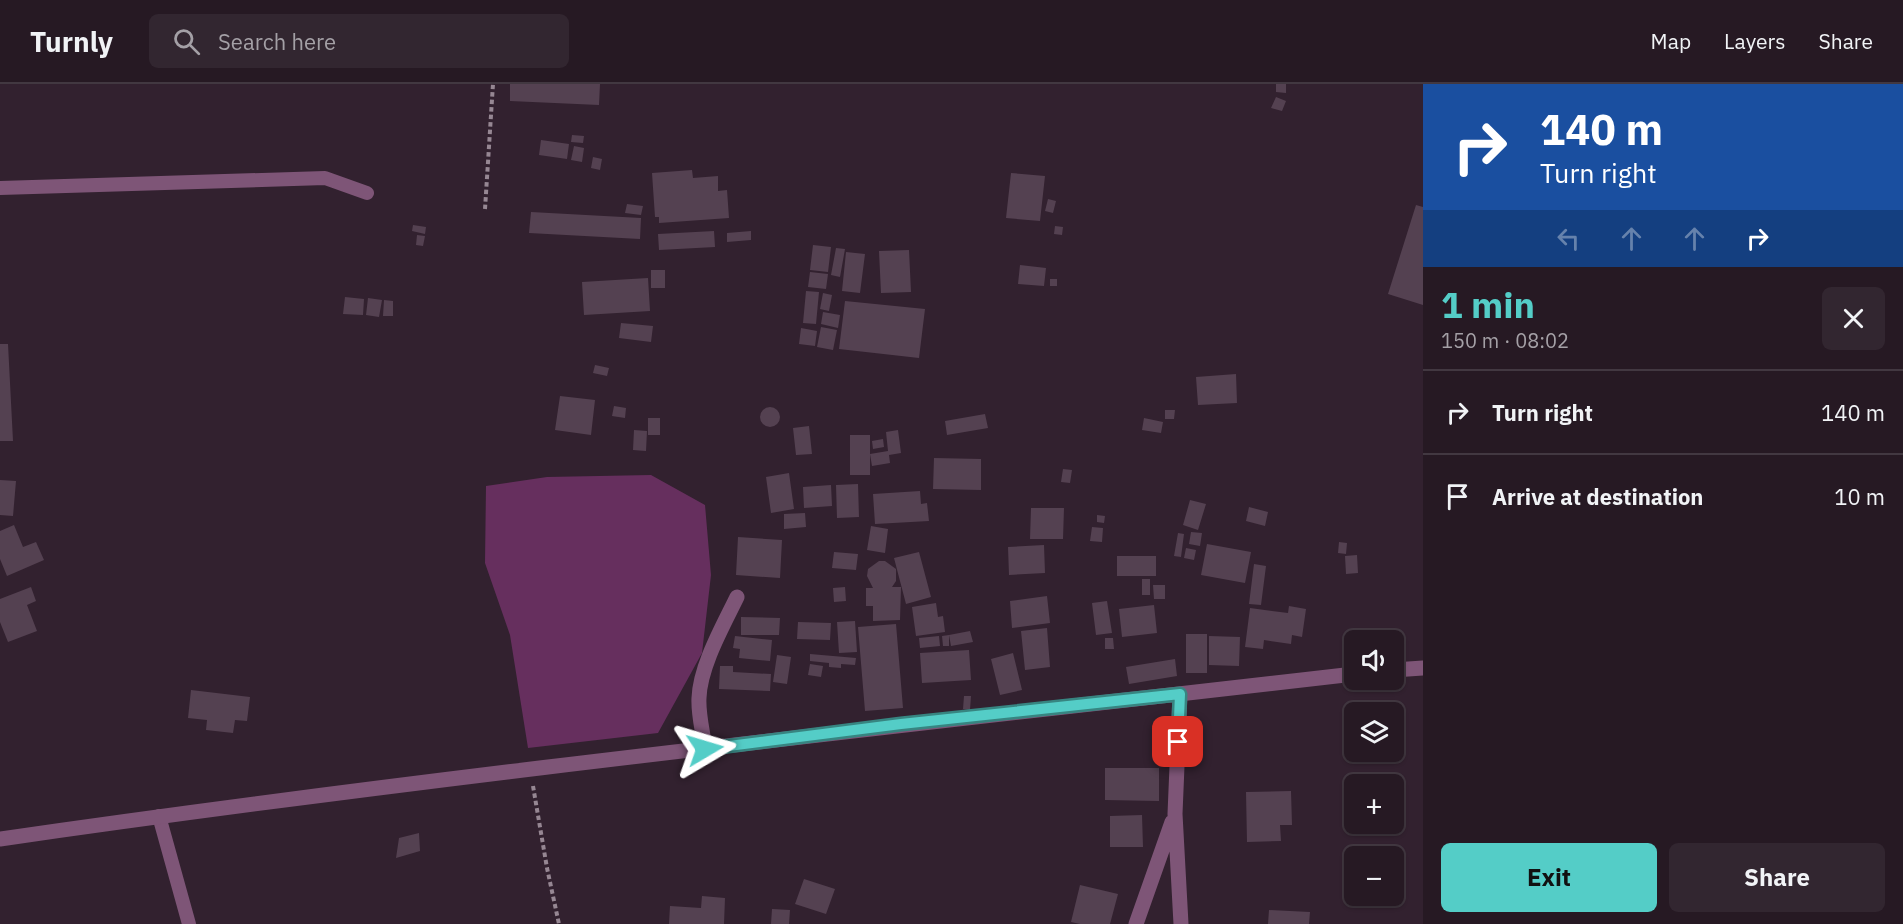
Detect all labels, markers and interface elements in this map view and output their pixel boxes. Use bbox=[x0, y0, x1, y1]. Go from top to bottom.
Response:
search box bbox=[149, 14, 569, 68]
text: Turnly bbox=[30, 23, 113, 60]
icon: search bbox=[170, 25, 203, 58]
text: Search here bbox=[218, 27, 336, 56]
text: Map bbox=[1651, 27, 1691, 55]
text: Layers bbox=[1724, 27, 1786, 55]
text: Share bbox=[1819, 27, 1873, 55]
text: 140 m bbox=[1540, 102, 1663, 157]
icon: right bbox=[1441, 108, 1519, 186]
text: Turn right bbox=[1540, 155, 1657, 190]
icon: left bbox=[1552, 222, 1585, 255]
icon: ahead bbox=[1615, 222, 1648, 255]
icon: ahead bbox=[1678, 222, 1711, 255]
icon: right bbox=[1741, 222, 1774, 255]
text: 1 min bbox=[1441, 281, 1535, 328]
button: close bbox=[1822, 287, 1885, 350]
text: 150 m · 08:02 bbox=[1441, 327, 1569, 354]
icon: right bbox=[1441, 396, 1474, 429]
text: Turn right bbox=[1492, 398, 1593, 427]
text: 140 m bbox=[1821, 398, 1885, 427]
icon: arrive bbox=[1441, 480, 1474, 513]
text: Arrive at destination bbox=[1492, 482, 1703, 511]
text: 10 m bbox=[1834, 482, 1885, 511]
map controls bbox=[1344, 630, 1404, 906]
button: sound bbox=[1344, 630, 1404, 690]
button: layers bbox=[1344, 702, 1404, 762]
pin bbox=[1152, 716, 1203, 767]
position arrow bbox=[673, 717, 737, 781]
icon: arrive bbox=[1161, 725, 1194, 758]
button: + bbox=[1344, 774, 1404, 834]
button: Exit bbox=[1441, 843, 1657, 912]
button: Share bbox=[1669, 843, 1885, 912]
button: − bbox=[1344, 846, 1404, 906]

